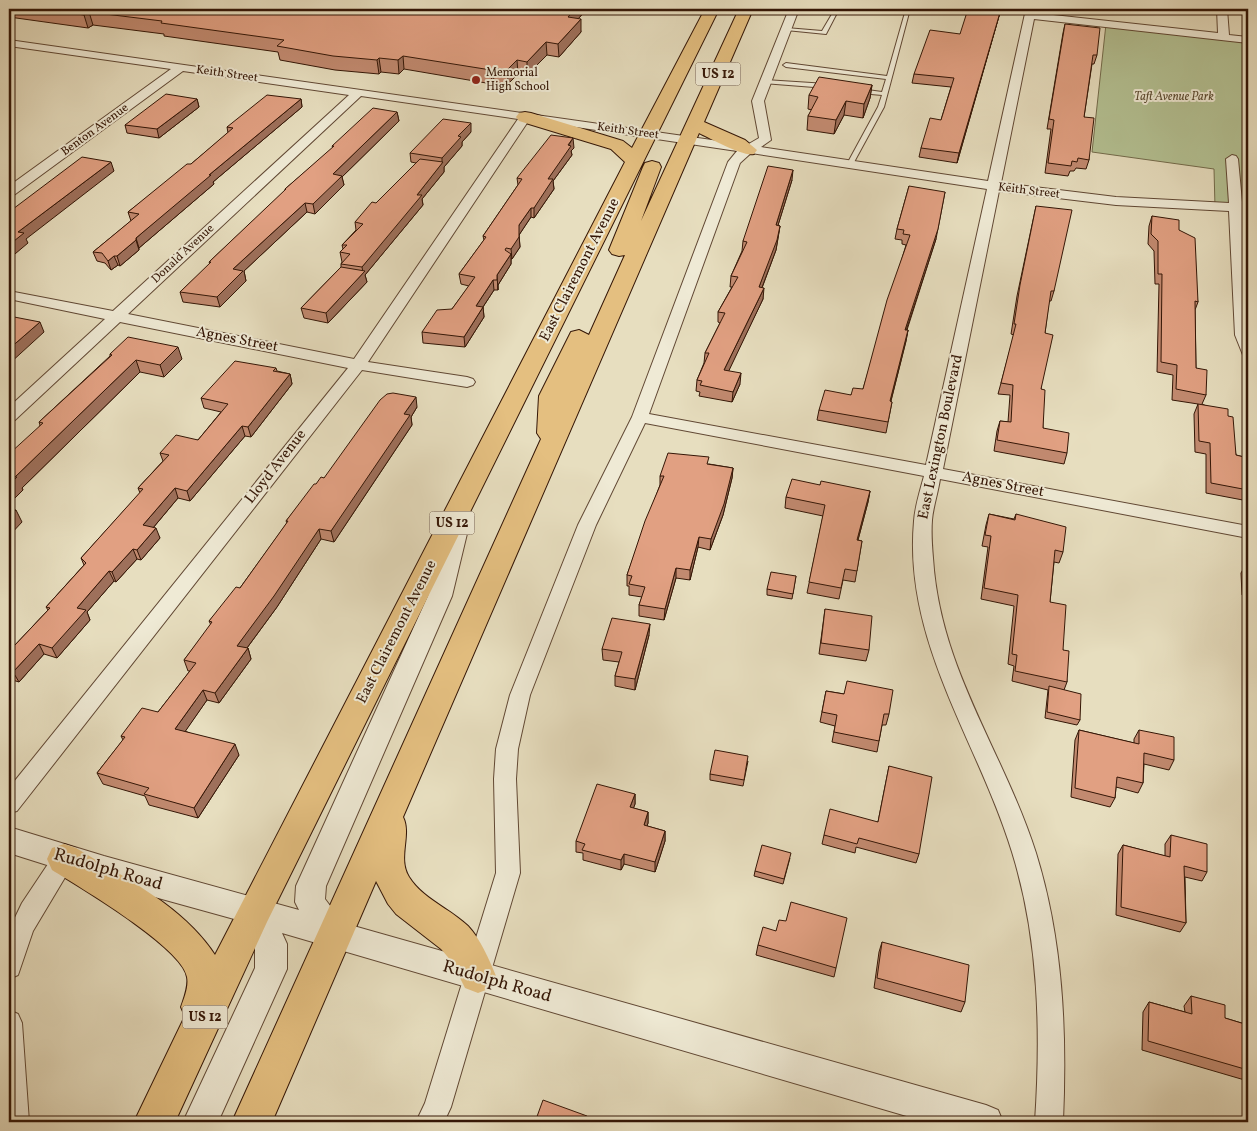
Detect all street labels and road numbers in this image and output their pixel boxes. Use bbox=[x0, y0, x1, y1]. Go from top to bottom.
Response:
street label: Keith Street bbox=[195, 62, 259, 86]
road number: US 12 bbox=[696, 62, 740, 86]
street label: Benton Avenue bbox=[58, 100, 132, 160]
street label: Keith Street bbox=[596, 119, 660, 143]
street label: Keith Street bbox=[997, 179, 1061, 203]
street label: East Clairemont Avenue bbox=[535, 195, 625, 345]
street label: Donald Avenue bbox=[148, 221, 218, 287]
street label: Agnes Street bbox=[194, 322, 280, 358]
street label: East Lexington Boulevard bbox=[913, 353, 969, 521]
street label: Lloyd Avenue bbox=[240, 425, 312, 509]
street label: Agnes Street bbox=[960, 467, 1046, 503]
road number: US 12 bbox=[430, 512, 474, 534]
street label: East Clairemont Avenue bbox=[352, 557, 442, 707]
street label: Rudolph Road bbox=[50, 842, 166, 898]
street label: Rudolph Road bbox=[439, 954, 555, 1010]
road number: US 12 bbox=[182, 1006, 228, 1028]

